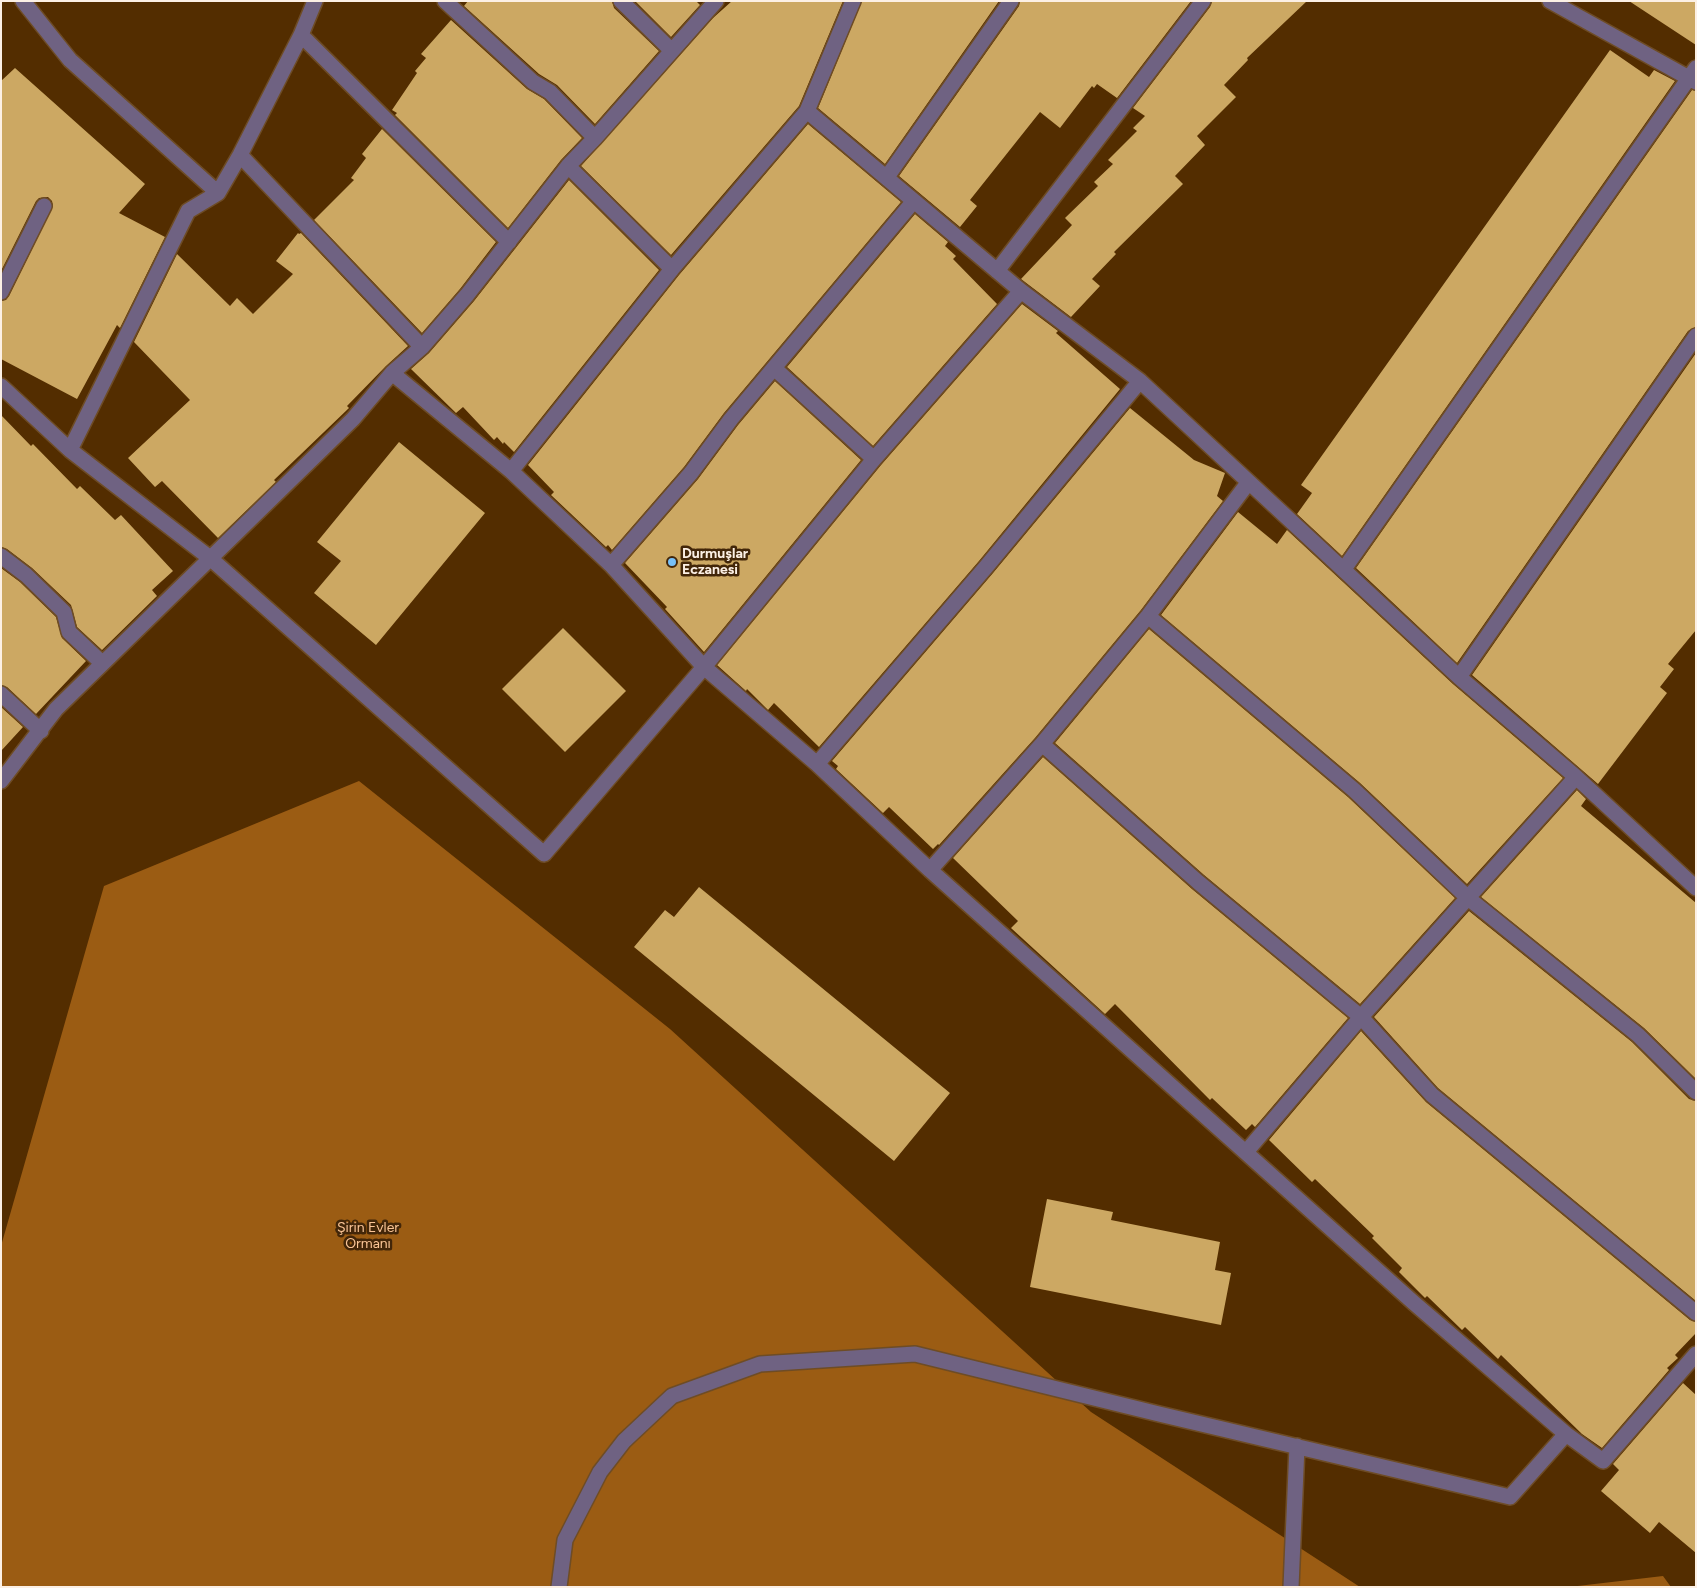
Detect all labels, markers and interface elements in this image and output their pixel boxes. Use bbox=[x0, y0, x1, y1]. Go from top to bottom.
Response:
place label: Durmuşlar Eczanesi bbox=[682, 546, 748, 578]
marker: Durmuşlar Eczanesi bbox=[666, 556, 678, 568]
park label: Şirin Evler Ormanı bbox=[337, 1220, 399, 1252]

